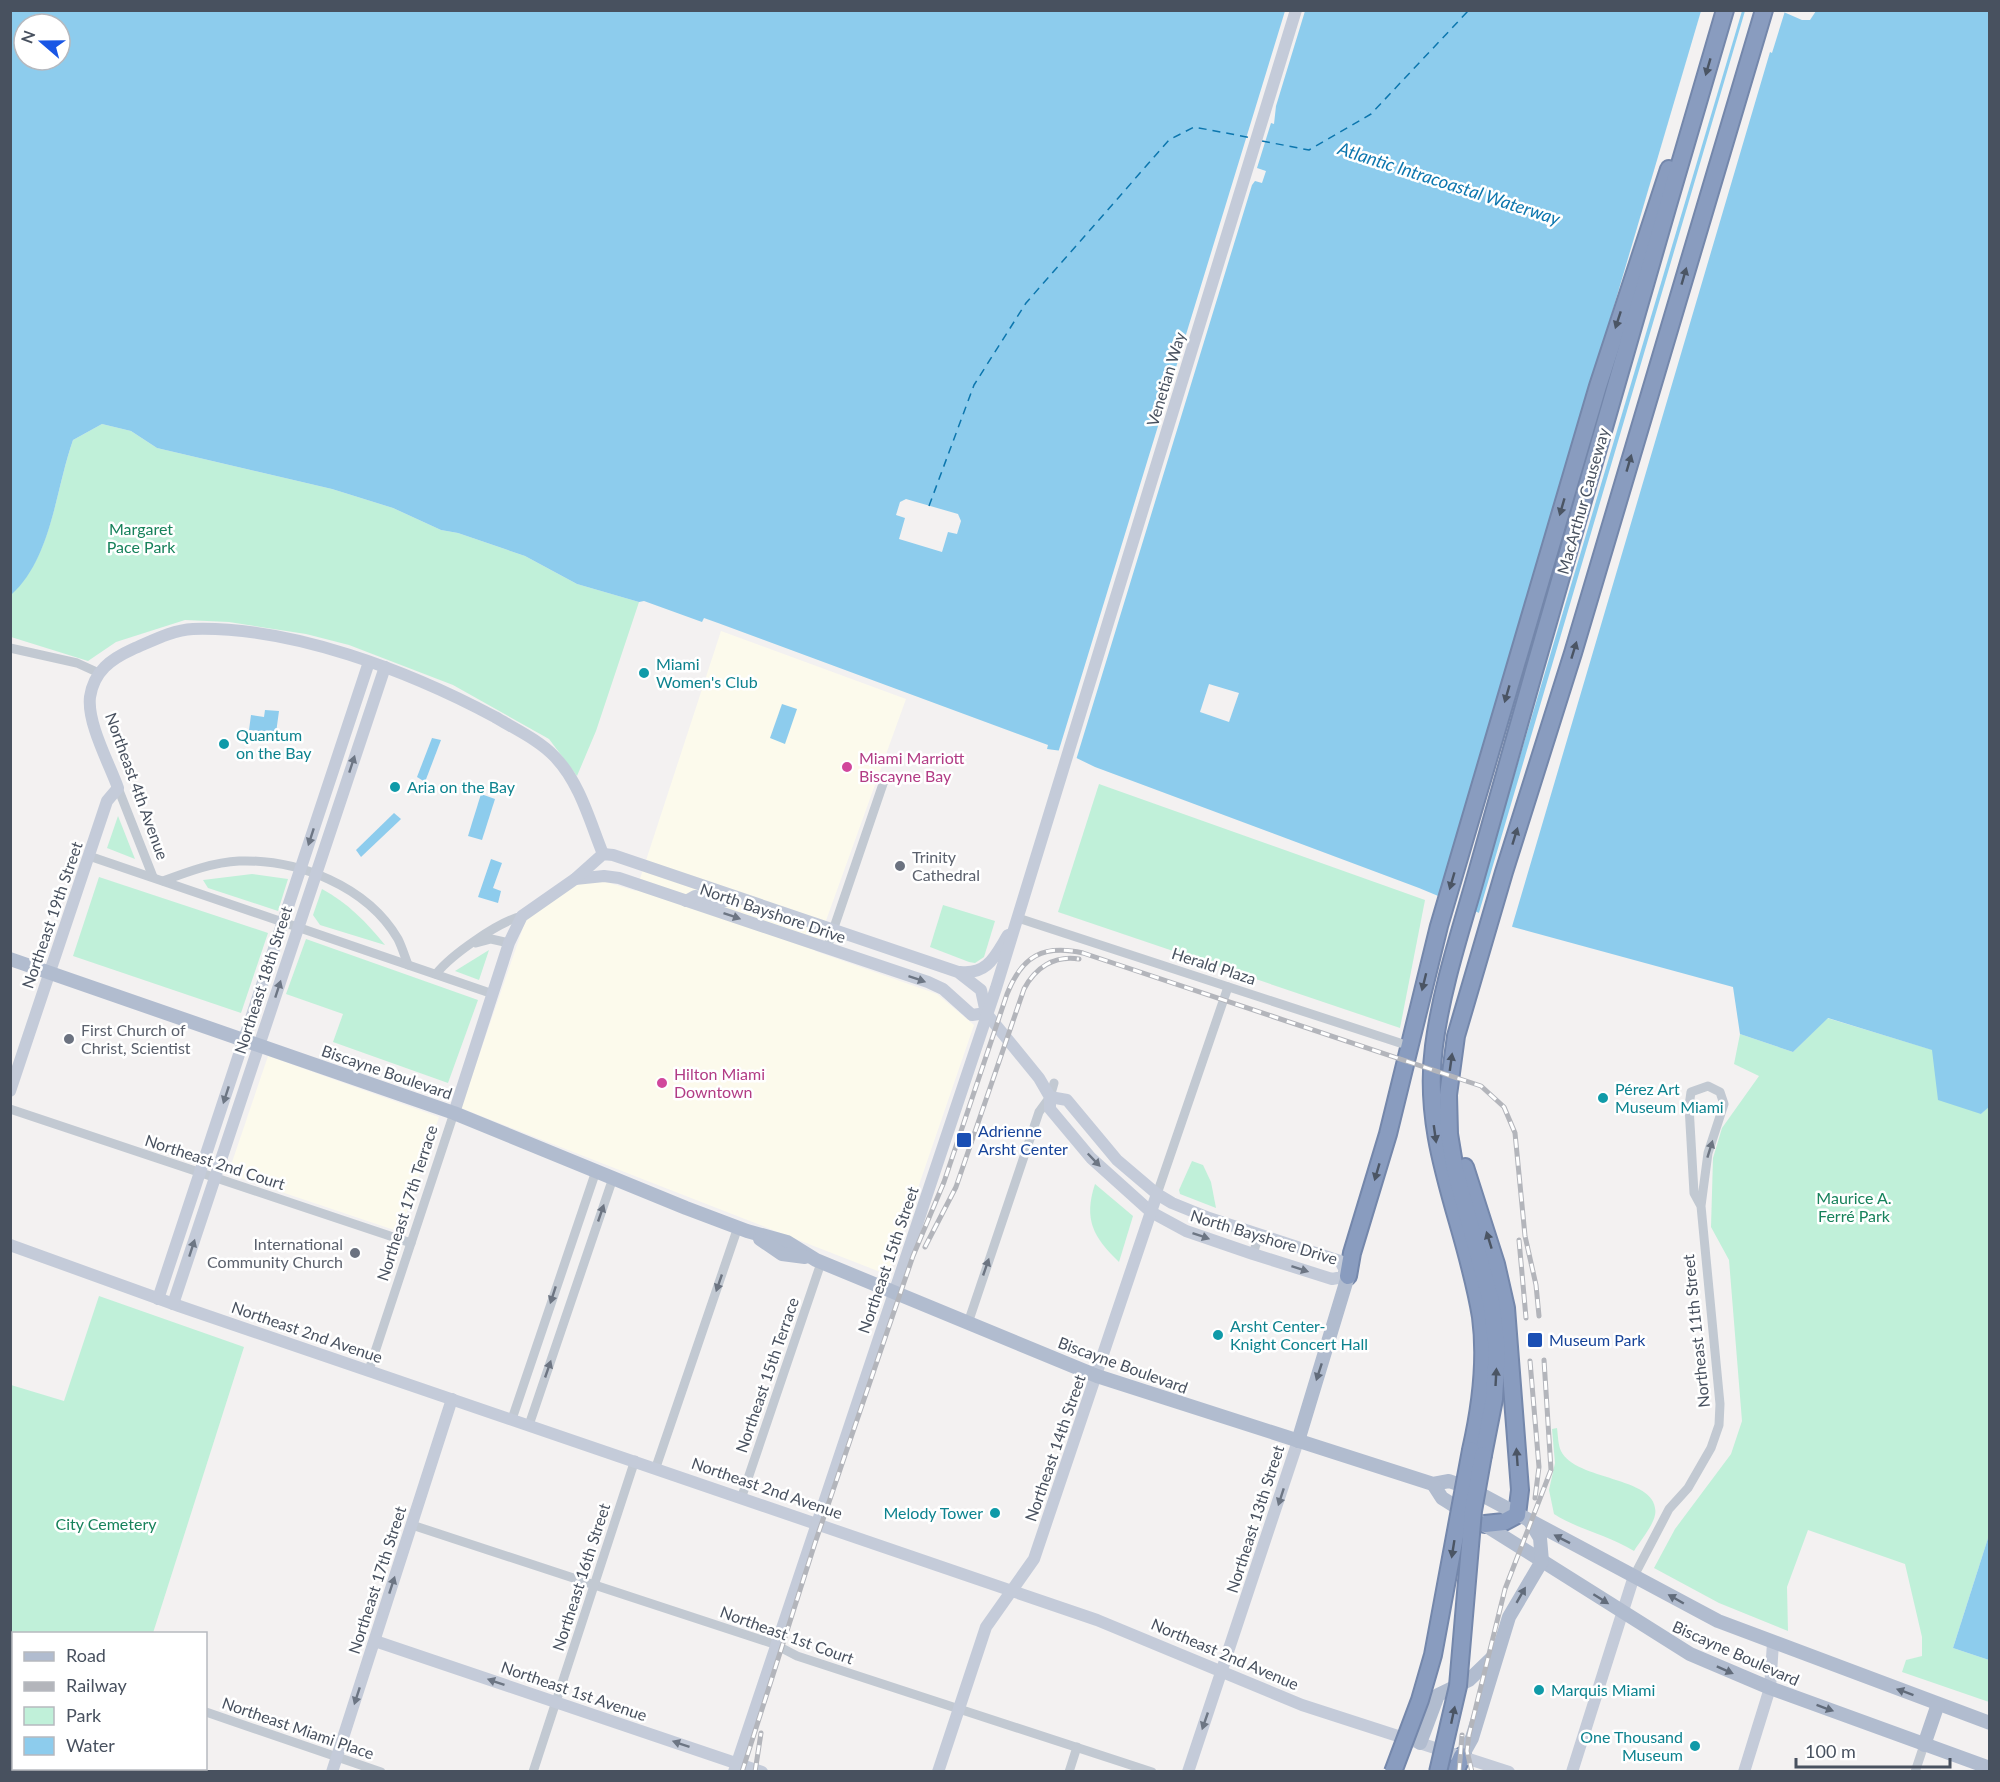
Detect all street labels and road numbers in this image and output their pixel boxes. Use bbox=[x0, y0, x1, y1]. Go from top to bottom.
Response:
street label: Venetian Way bbox=[1142, 329, 1189, 428]
street label: MacArthur Causeway bbox=[1553, 425, 1613, 576]
street label: Northeast 4th Avenue bbox=[102, 710, 173, 862]
street label: Northeast 19th Street bbox=[17, 839, 86, 991]
street label: North Bayshore Drive bbox=[698, 879, 849, 946]
street label: Northeast 18th Street bbox=[230, 903, 295, 1056]
street label: Herald Plaza bbox=[1170, 943, 1259, 988]
street label: Biscayne Boulevard bbox=[319, 1040, 455, 1103]
street label: Northeast 17th Terrace bbox=[372, 1122, 441, 1283]
street label: Northeast 2nd Court bbox=[143, 1130, 288, 1193]
street label: Northeast 15th Street bbox=[853, 1184, 922, 1336]
street label: North Bayshore Drive bbox=[1188, 1205, 1340, 1268]
street label: Northeast 11th Street bbox=[1678, 1253, 1713, 1409]
street label: Northeast 15th Terrace bbox=[731, 1295, 802, 1455]
street label: Northeast 2nd Avenue bbox=[229, 1297, 385, 1366]
street label: Biscayne Boulevard bbox=[1056, 1332, 1191, 1397]
street label: Northeast 14th Street bbox=[1020, 1372, 1089, 1524]
street label: Northeast 13th Street bbox=[1222, 1442, 1287, 1595]
street label: Northeast 2nd Avenue bbox=[689, 1453, 845, 1522]
street label: Northeast 16th Street bbox=[548, 1500, 613, 1653]
street label: Northeast 17th Street bbox=[344, 1503, 409, 1656]
street label: Northeast 1st Court bbox=[718, 1602, 857, 1668]
street label: Northeast 2nd Avenue bbox=[1149, 1614, 1302, 1693]
street label: Biscayne Boulevard bbox=[1670, 1616, 1803, 1689]
street label: Northeast 1st Avenue bbox=[499, 1657, 650, 1724]
street label: Northeast Miami Place bbox=[220, 1693, 377, 1762]

